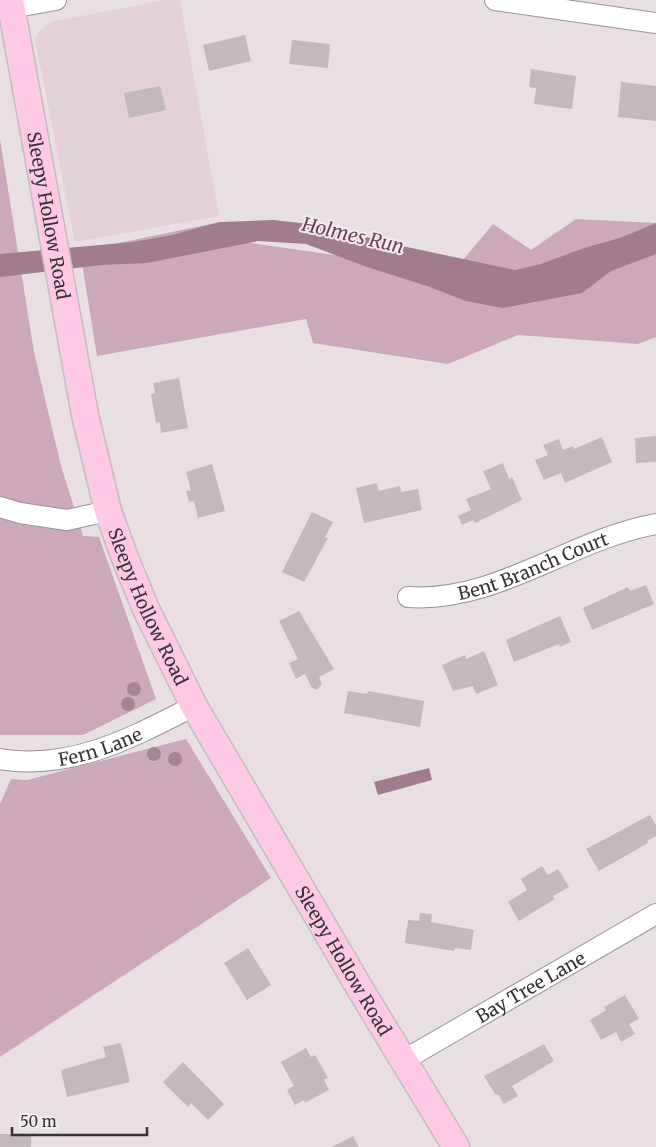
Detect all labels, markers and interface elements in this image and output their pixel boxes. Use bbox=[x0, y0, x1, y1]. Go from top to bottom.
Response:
street label: Sleepy Hollow Road bbox=[22, 130, 75, 301]
water label: Holmes Run bbox=[299, 211, 406, 258]
street label: Sleepy Hollow Road bbox=[103, 524, 193, 689]
street label: Bent Branch Court bbox=[455, 527, 611, 605]
street label: Fern Lane bbox=[56, 722, 145, 771]
street label: Sleepy Hollow Road bbox=[290, 881, 397, 1040]
street label: Bay Tree Lane bbox=[471, 946, 589, 1028]
scale bar bbox=[12, 1104, 148, 1136]
text: 50 m bbox=[20, 1112, 57, 1131]

